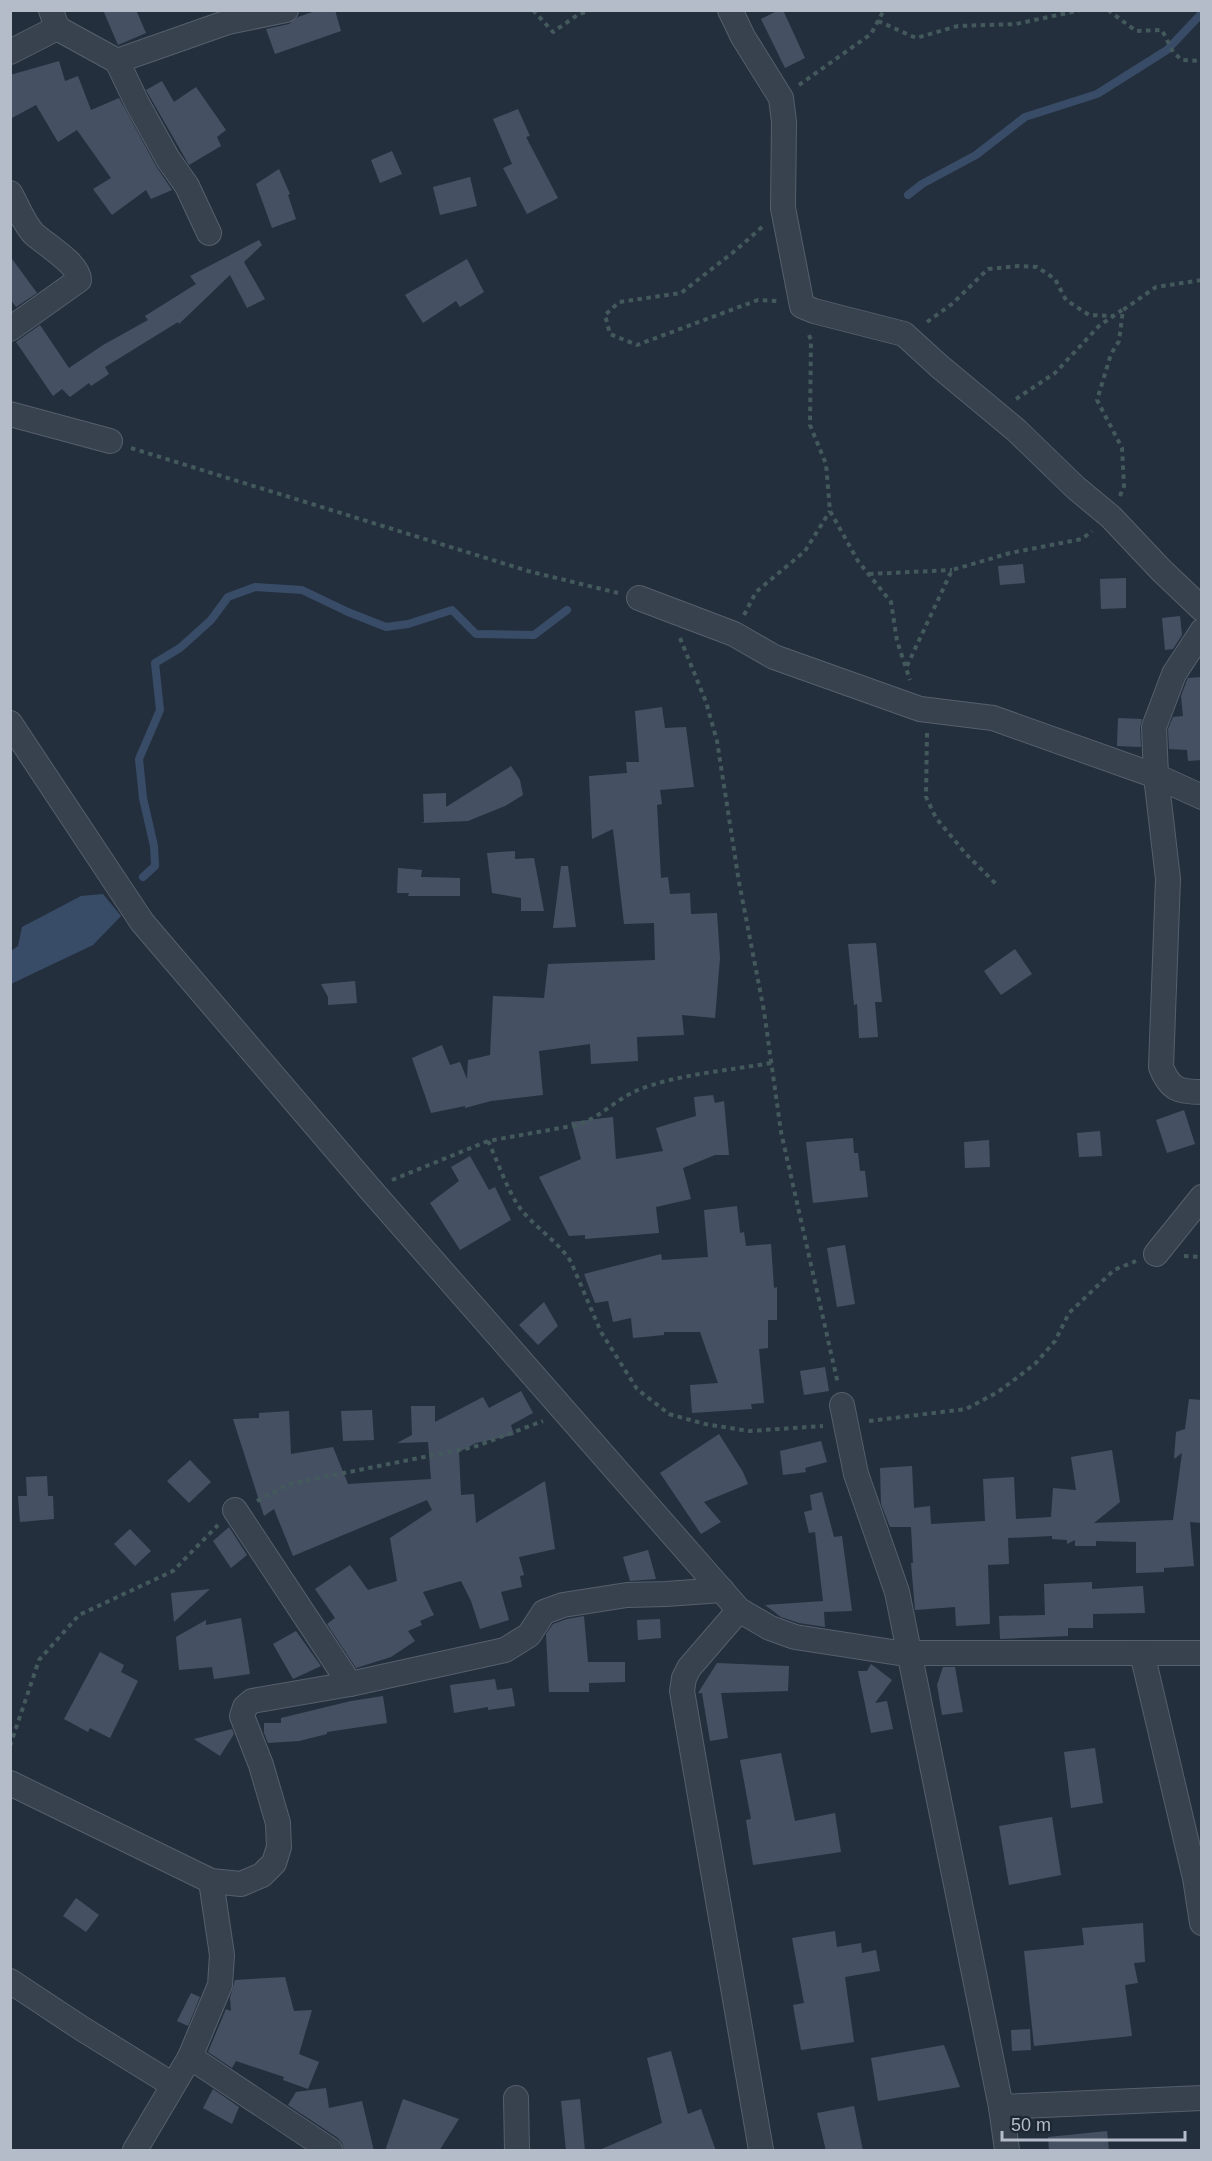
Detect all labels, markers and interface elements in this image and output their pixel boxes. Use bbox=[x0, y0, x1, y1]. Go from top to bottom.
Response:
scale bar bbox=[1002, 2104, 1185, 2142]
text: 50 m bbox=[1011, 2115, 1051, 2135]

